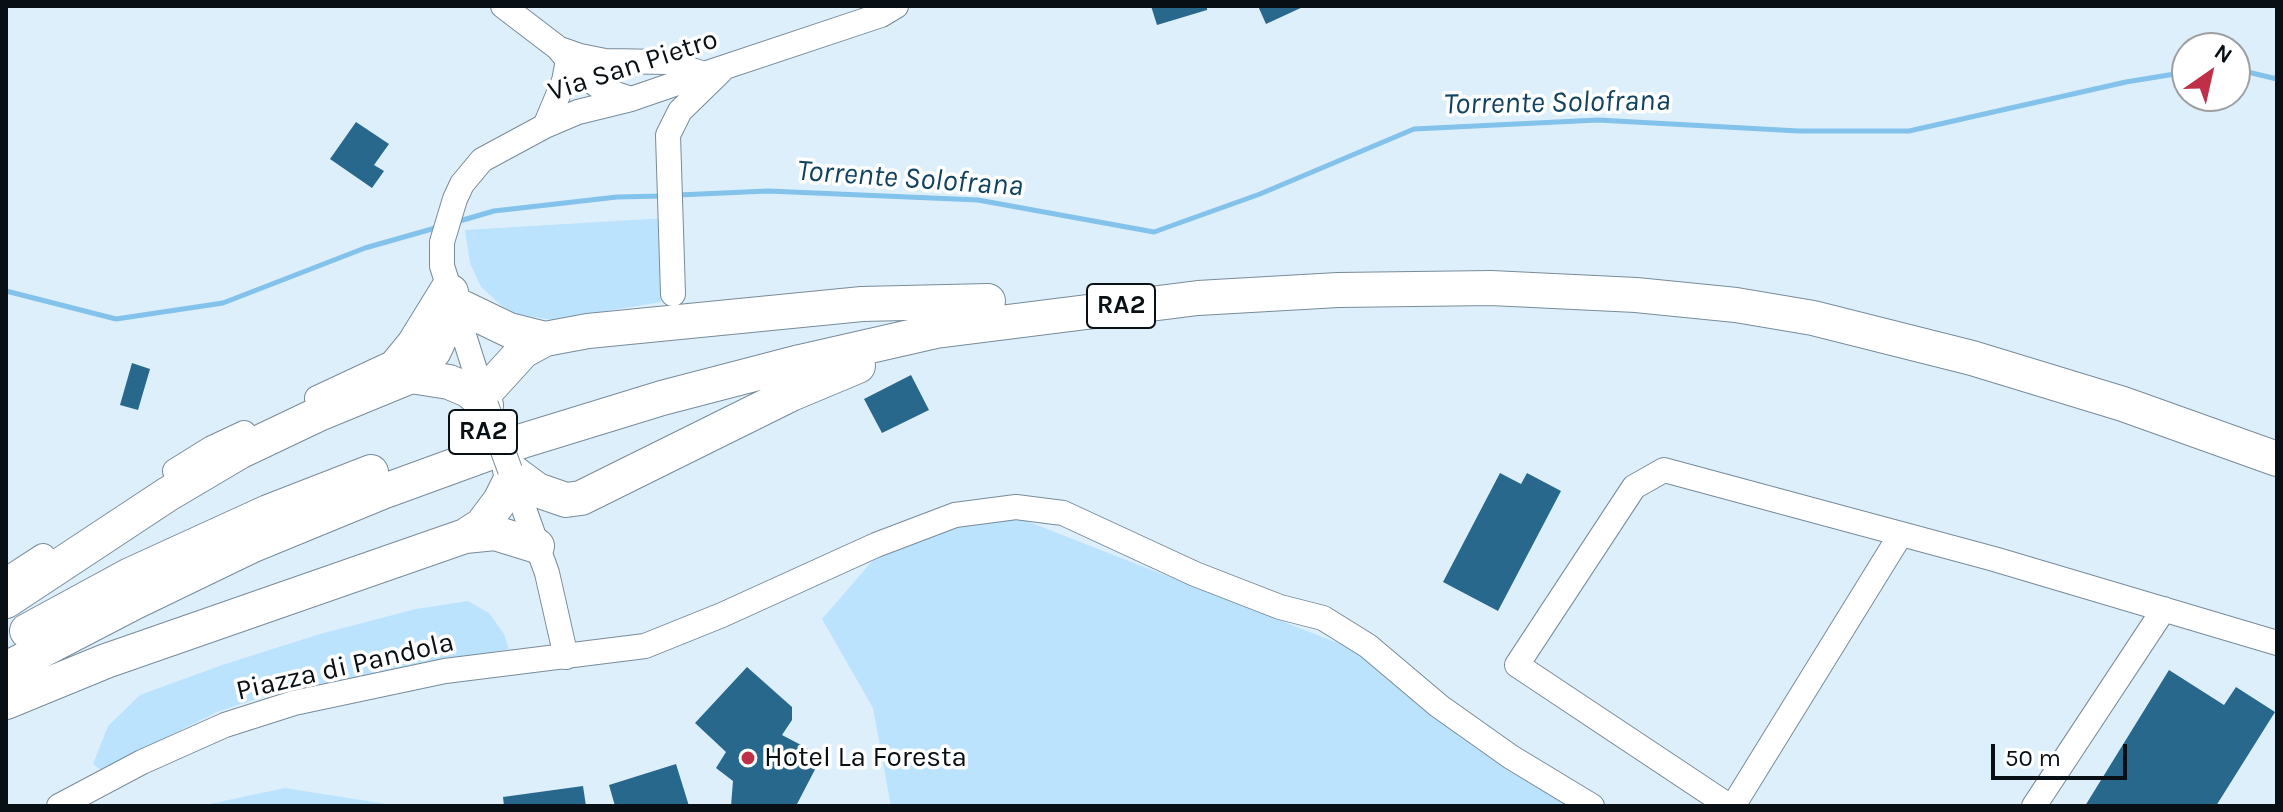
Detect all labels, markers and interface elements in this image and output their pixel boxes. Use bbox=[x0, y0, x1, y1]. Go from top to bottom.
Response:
street label: Via San Pietro bbox=[544, 23, 722, 109]
north arrow bbox=[2171, 32, 2251, 112]
text: N bbox=[2209, 39, 2237, 69]
water label: Torrente Solofrana bbox=[1443, 83, 1671, 123]
water label: Torrente Solofrana bbox=[796, 153, 1024, 205]
road number: RA2 bbox=[1087, 284, 1155, 328]
road number: RA2 bbox=[449, 410, 517, 454]
street label: Piazza di Pandola bbox=[233, 626, 457, 708]
scale bar bbox=[1995, 728, 2131, 778]
place label: Hotel La Foresta bbox=[764, 741, 967, 775]
text: 50 m bbox=[2005, 744, 2061, 772]
marker: Hotel La Foresta bbox=[739, 749, 757, 767]

